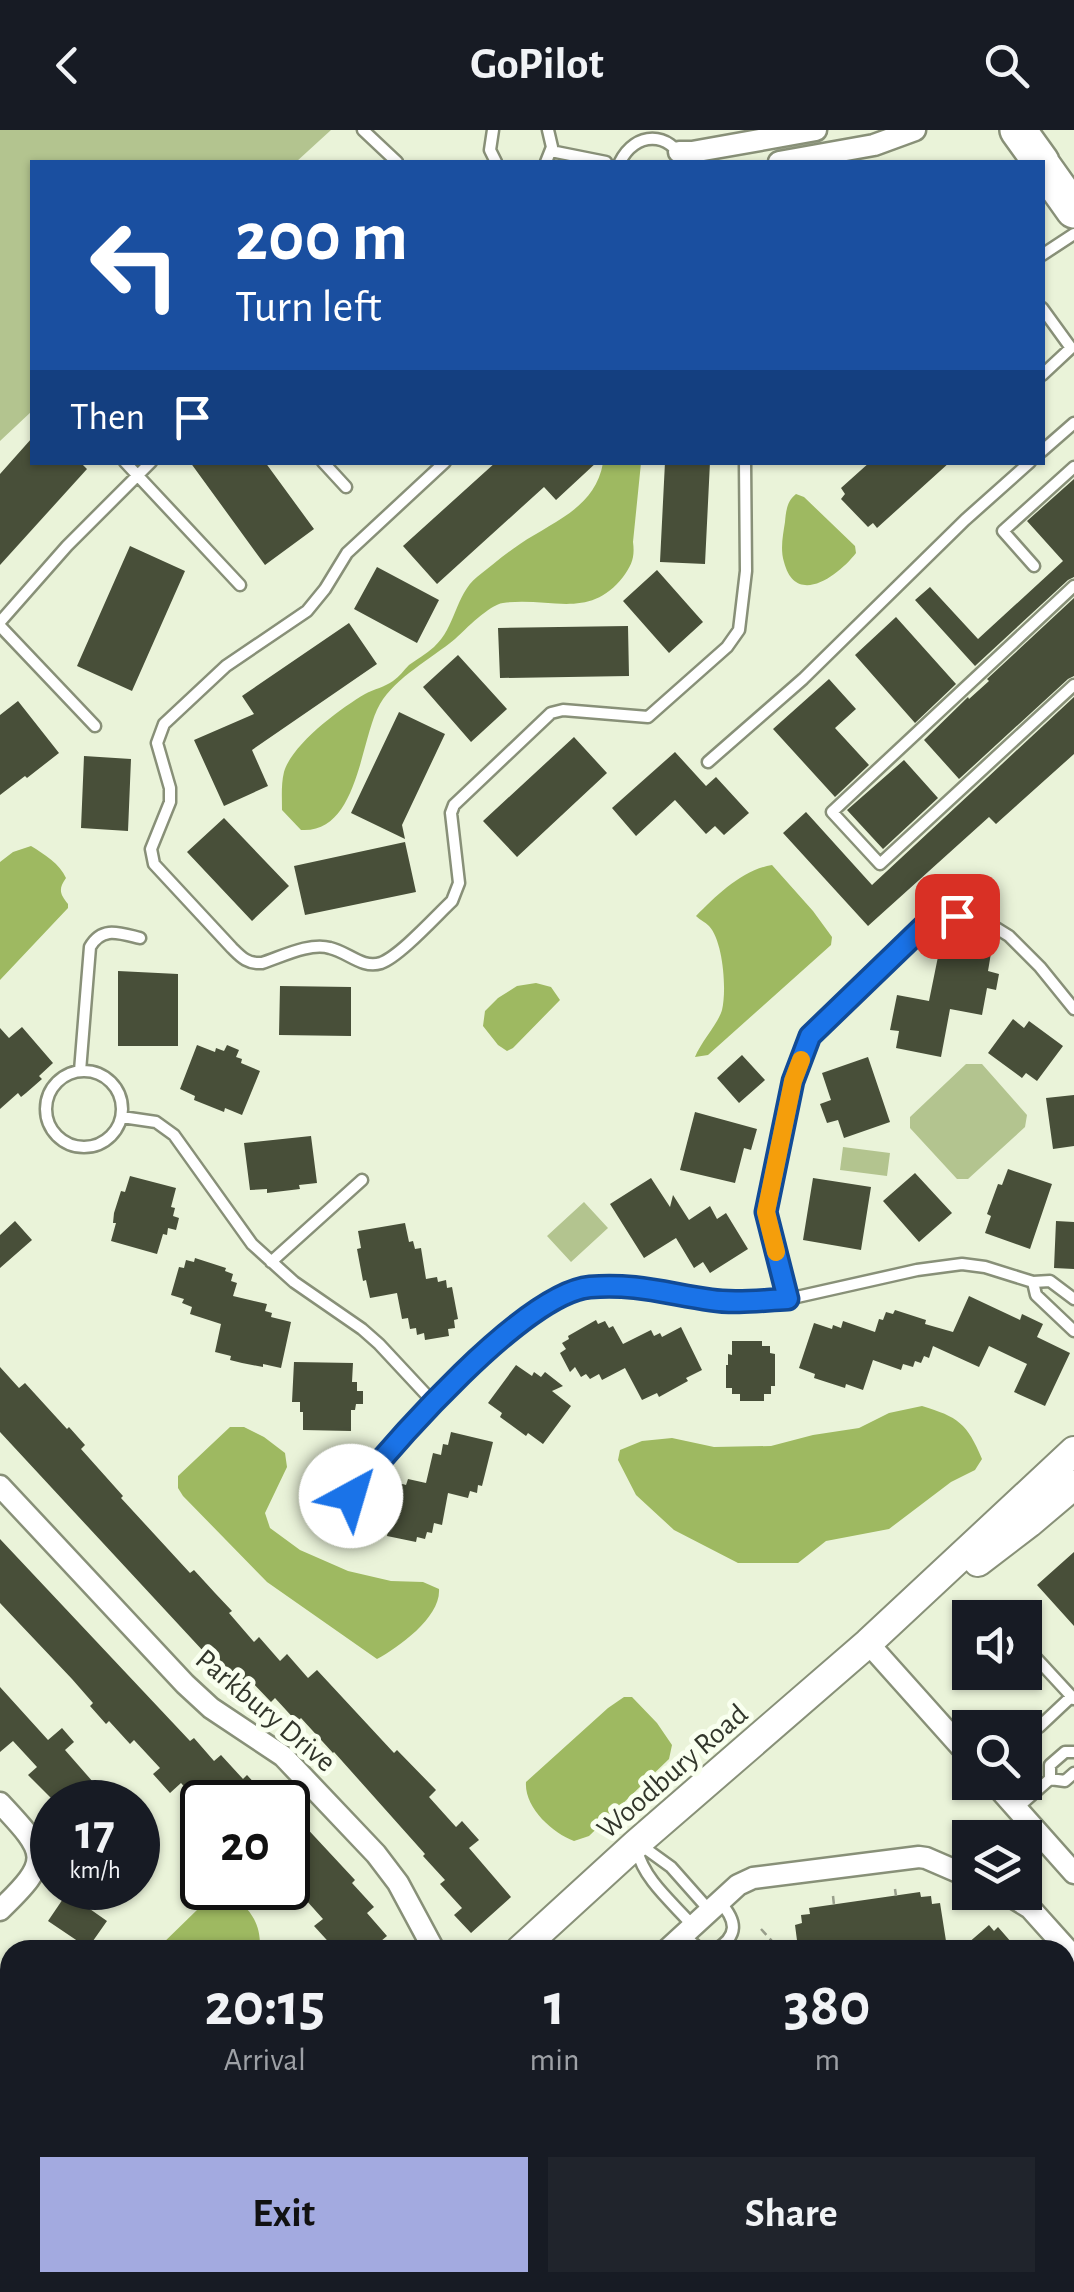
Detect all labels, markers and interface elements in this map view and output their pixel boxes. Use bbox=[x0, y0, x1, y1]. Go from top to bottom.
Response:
icon: back bbox=[40, 38, 95, 93]
icon: search bbox=[979, 38, 1034, 93]
text: GoPilot bbox=[470, 42, 604, 87]
icon: left bbox=[70, 200, 200, 330]
text: 200 m bbox=[235, 203, 408, 273]
text: Turn left bbox=[235, 285, 382, 330]
icon: arrive bbox=[165, 390, 220, 445]
text: Then bbox=[70, 399, 145, 437]
pin bbox=[915, 874, 1000, 959]
icon: arrive bbox=[930, 889, 985, 944]
position arrow bbox=[299, 1444, 403, 1548]
map controls bbox=[952, 1600, 1042, 1910]
button: sound bbox=[952, 1600, 1042, 1690]
street label: Parkbury Drive bbox=[190, 1644, 341, 1778]
street label: Woodbury Road bbox=[592, 1699, 754, 1845]
button: search bbox=[952, 1710, 1042, 1800]
speed limit sign: 20 bbox=[180, 1780, 310, 1910]
text: 17 bbox=[75, 1808, 115, 1858]
button: layers bbox=[952, 1820, 1042, 1910]
text: km/h bbox=[69, 1858, 121, 1883]
text: 20:15 bbox=[204, 1976, 325, 2036]
text: 1 bbox=[544, 1976, 565, 2036]
text: 380 bbox=[784, 1976, 871, 2036]
text: Arrival bbox=[224, 2044, 306, 2076]
text: min bbox=[530, 2044, 579, 2076]
text: m bbox=[814, 2044, 840, 2076]
button: Exit bbox=[40, 2157, 528, 2272]
button: Share bbox=[548, 2157, 1035, 2272]

